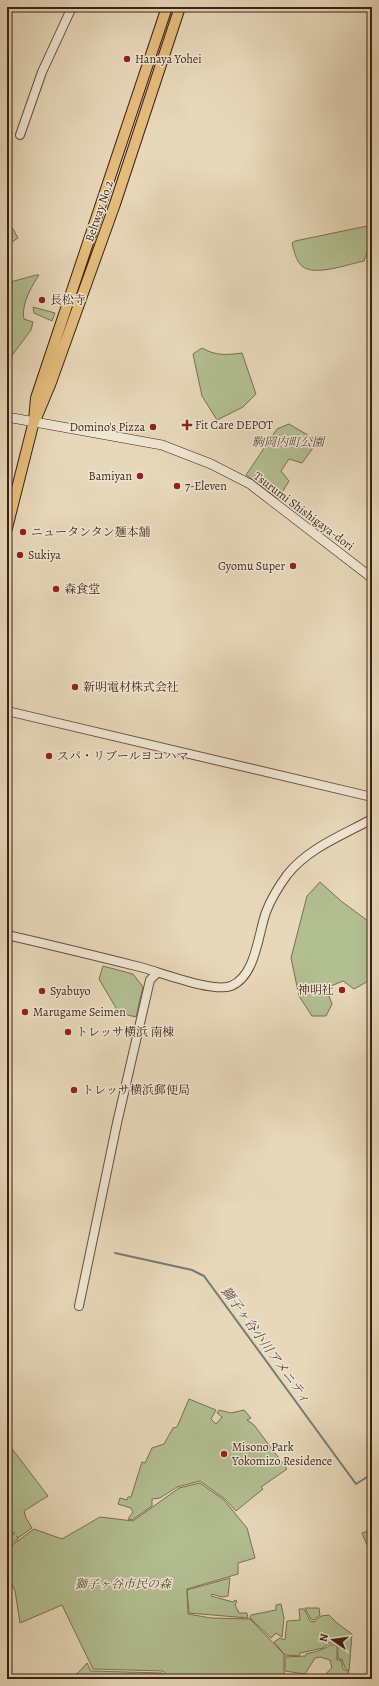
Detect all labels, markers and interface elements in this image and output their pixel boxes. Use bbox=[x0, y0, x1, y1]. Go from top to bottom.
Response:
place label: Hanaya Yohei bbox=[135, 51, 202, 67]
marker: Hanaya Yohei bbox=[122, 54, 132, 64]
street label: Beltway No.2 bbox=[81, 178, 117, 244]
place label: 長松寺 bbox=[50, 292, 86, 308]
marker: 長松寺 bbox=[37, 295, 47, 305]
place label: Fit Care DEPOT bbox=[195, 417, 273, 433]
place label: Domino's Pizza bbox=[70, 419, 145, 435]
marker: Fit Care DEPOT bbox=[182, 420, 192, 430]
marker: Domino's Pizza bbox=[148, 422, 158, 432]
park label: 駒岡内町公園 bbox=[252, 434, 326, 450]
place label: Bamiyan bbox=[89, 468, 132, 484]
street label: Tsurumi Shishigaya-dori bbox=[251, 468, 357, 554]
marker: Bamiyan bbox=[135, 471, 145, 481]
place label: 7-Eleven bbox=[185, 478, 227, 494]
marker: 7-Eleven bbox=[172, 481, 182, 491]
place label: ニュータンタン麺本舗 bbox=[31, 524, 151, 540]
marker: ニュータンタン麺本舗 bbox=[18, 527, 28, 537]
place label: Sukiya bbox=[28, 547, 61, 563]
marker: Sukiya bbox=[15, 550, 25, 560]
place label: Gyomu Super bbox=[218, 558, 285, 574]
marker: Gyomu Super bbox=[288, 561, 298, 571]
place label: 森食堂 bbox=[64, 581, 100, 597]
marker: 森食堂 bbox=[51, 584, 61, 594]
place label: 新明電材株式会社 bbox=[83, 679, 179, 695]
marker: 新明電材株式会社 bbox=[70, 682, 80, 692]
place label: スパ・リブールヨコハマ bbox=[57, 748, 188, 764]
marker: スパ・リブールヨコハマ bbox=[44, 751, 54, 761]
place label: 神明社 bbox=[298, 982, 334, 998]
place label: Syabuyo bbox=[50, 983, 91, 999]
marker: 神明社 bbox=[337, 985, 347, 995]
marker: Syabuyo bbox=[37, 986, 47, 996]
place label: Marugame Seimen bbox=[33, 1004, 126, 1020]
marker: Marugame Seimen bbox=[20, 1007, 30, 1017]
place label: トレッサ横浜 南棟 bbox=[76, 1024, 174, 1040]
marker: トレッサ横浜 南棟 bbox=[63, 1027, 73, 1037]
place label: トレッサ横浜郵便局 bbox=[82, 1082, 190, 1098]
marker: トレッサ横浜郵便局 bbox=[69, 1085, 79, 1095]
water label: 獅子ヶ谷小川アメニティ bbox=[218, 1283, 314, 1407]
place label: Misono Park Yokomizo Residence bbox=[231, 1439, 332, 1469]
marker: Misono Park Yokomizo Residence bbox=[219, 1449, 229, 1459]
park label: 獅子ヶ谷市民の森 bbox=[75, 1576, 173, 1592]
north arrow bbox=[313, 1620, 353, 1660]
text: N bbox=[316, 1632, 332, 1643]

